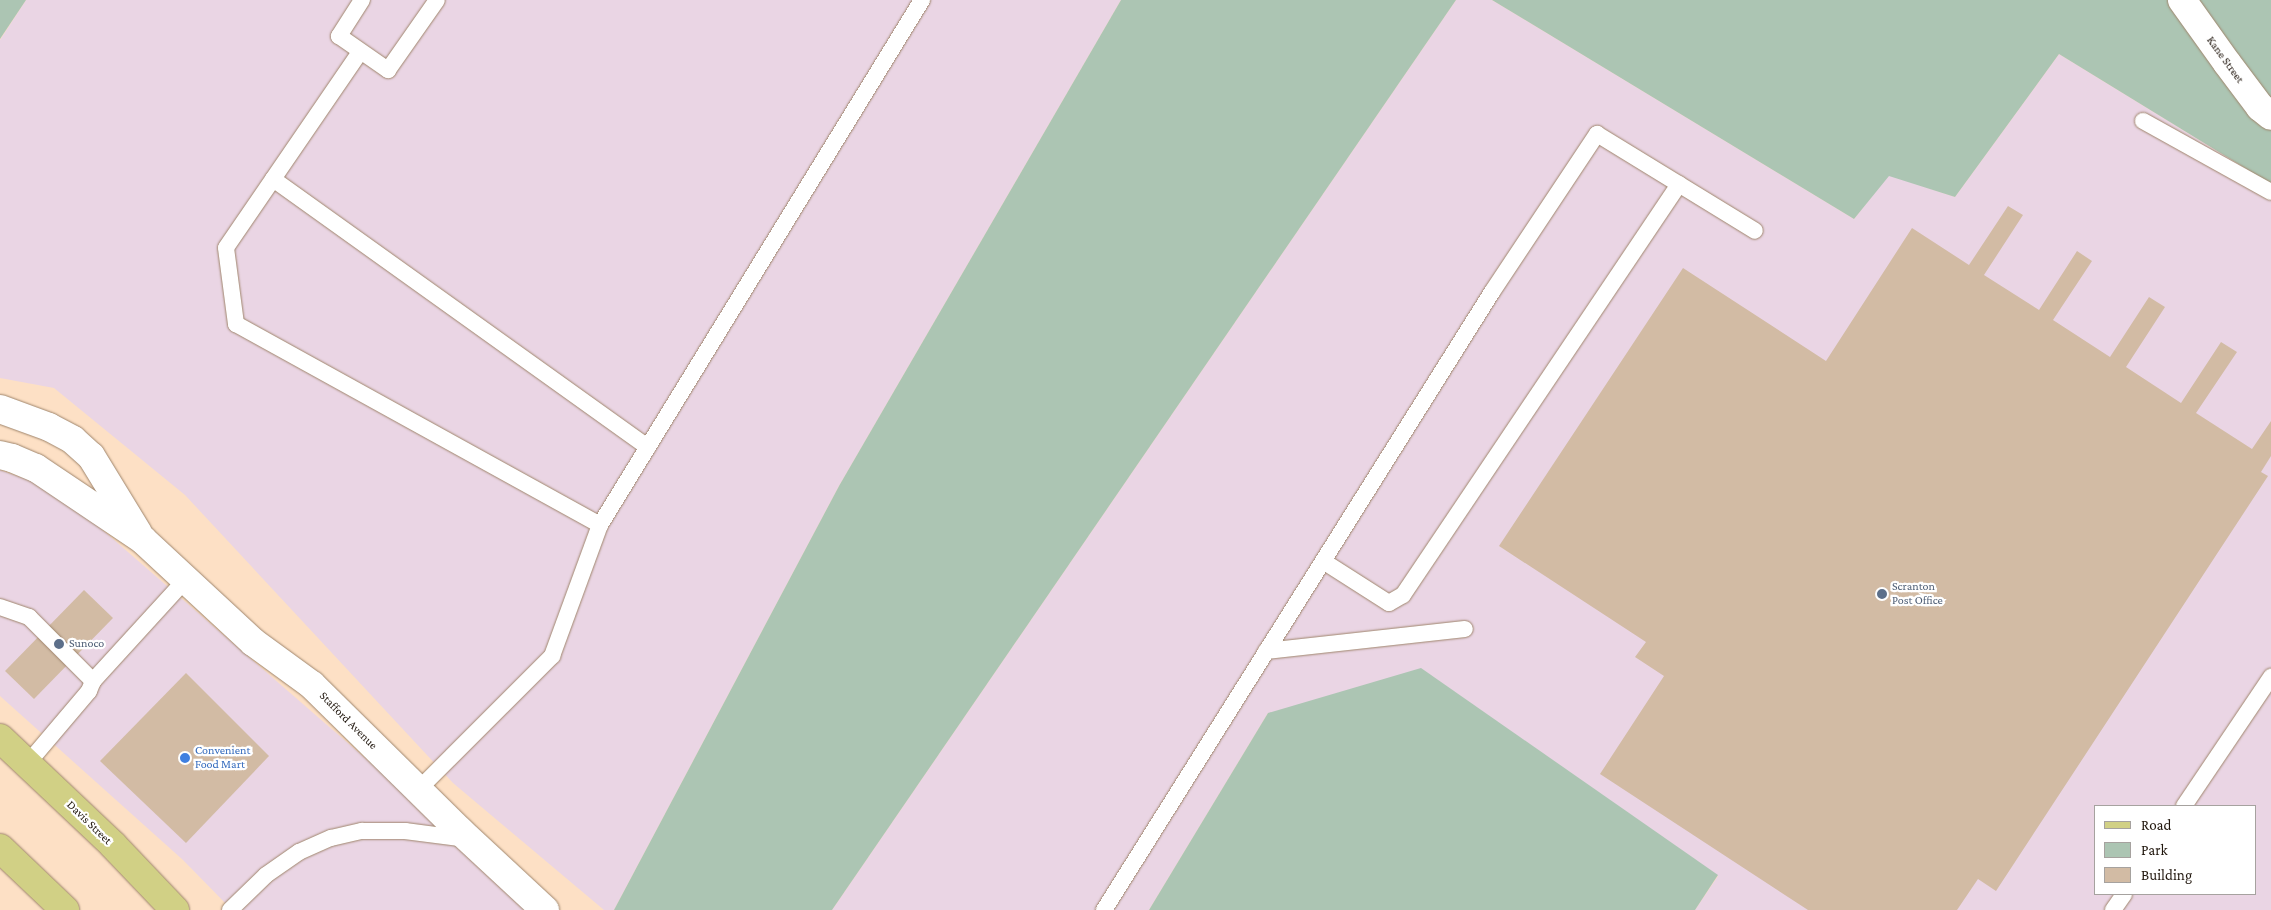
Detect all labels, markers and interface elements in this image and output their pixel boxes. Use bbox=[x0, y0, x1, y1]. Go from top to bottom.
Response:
street label: Kane Street bbox=[2203, 34, 2247, 86]
place label: Scranton Post Office bbox=[1892, 580, 1943, 608]
marker: Scranton Post Office bbox=[1876, 588, 1888, 600]
place label: Sunoco bbox=[69, 637, 104, 651]
marker: Sunoco bbox=[53, 638, 65, 650]
street label: Stafford Avenue bbox=[316, 689, 380, 753]
place label: Convenient Food Mart bbox=[195, 744, 250, 772]
marker: Convenient Food Mart bbox=[179, 752, 191, 764]
street label: Davis Street bbox=[63, 798, 115, 848]
legend bbox=[2094, 805, 2256, 895]
text: Road bbox=[2141, 817, 2171, 833]
text: Park bbox=[2141, 842, 2168, 858]
text: Building bbox=[2141, 867, 2192, 883]

